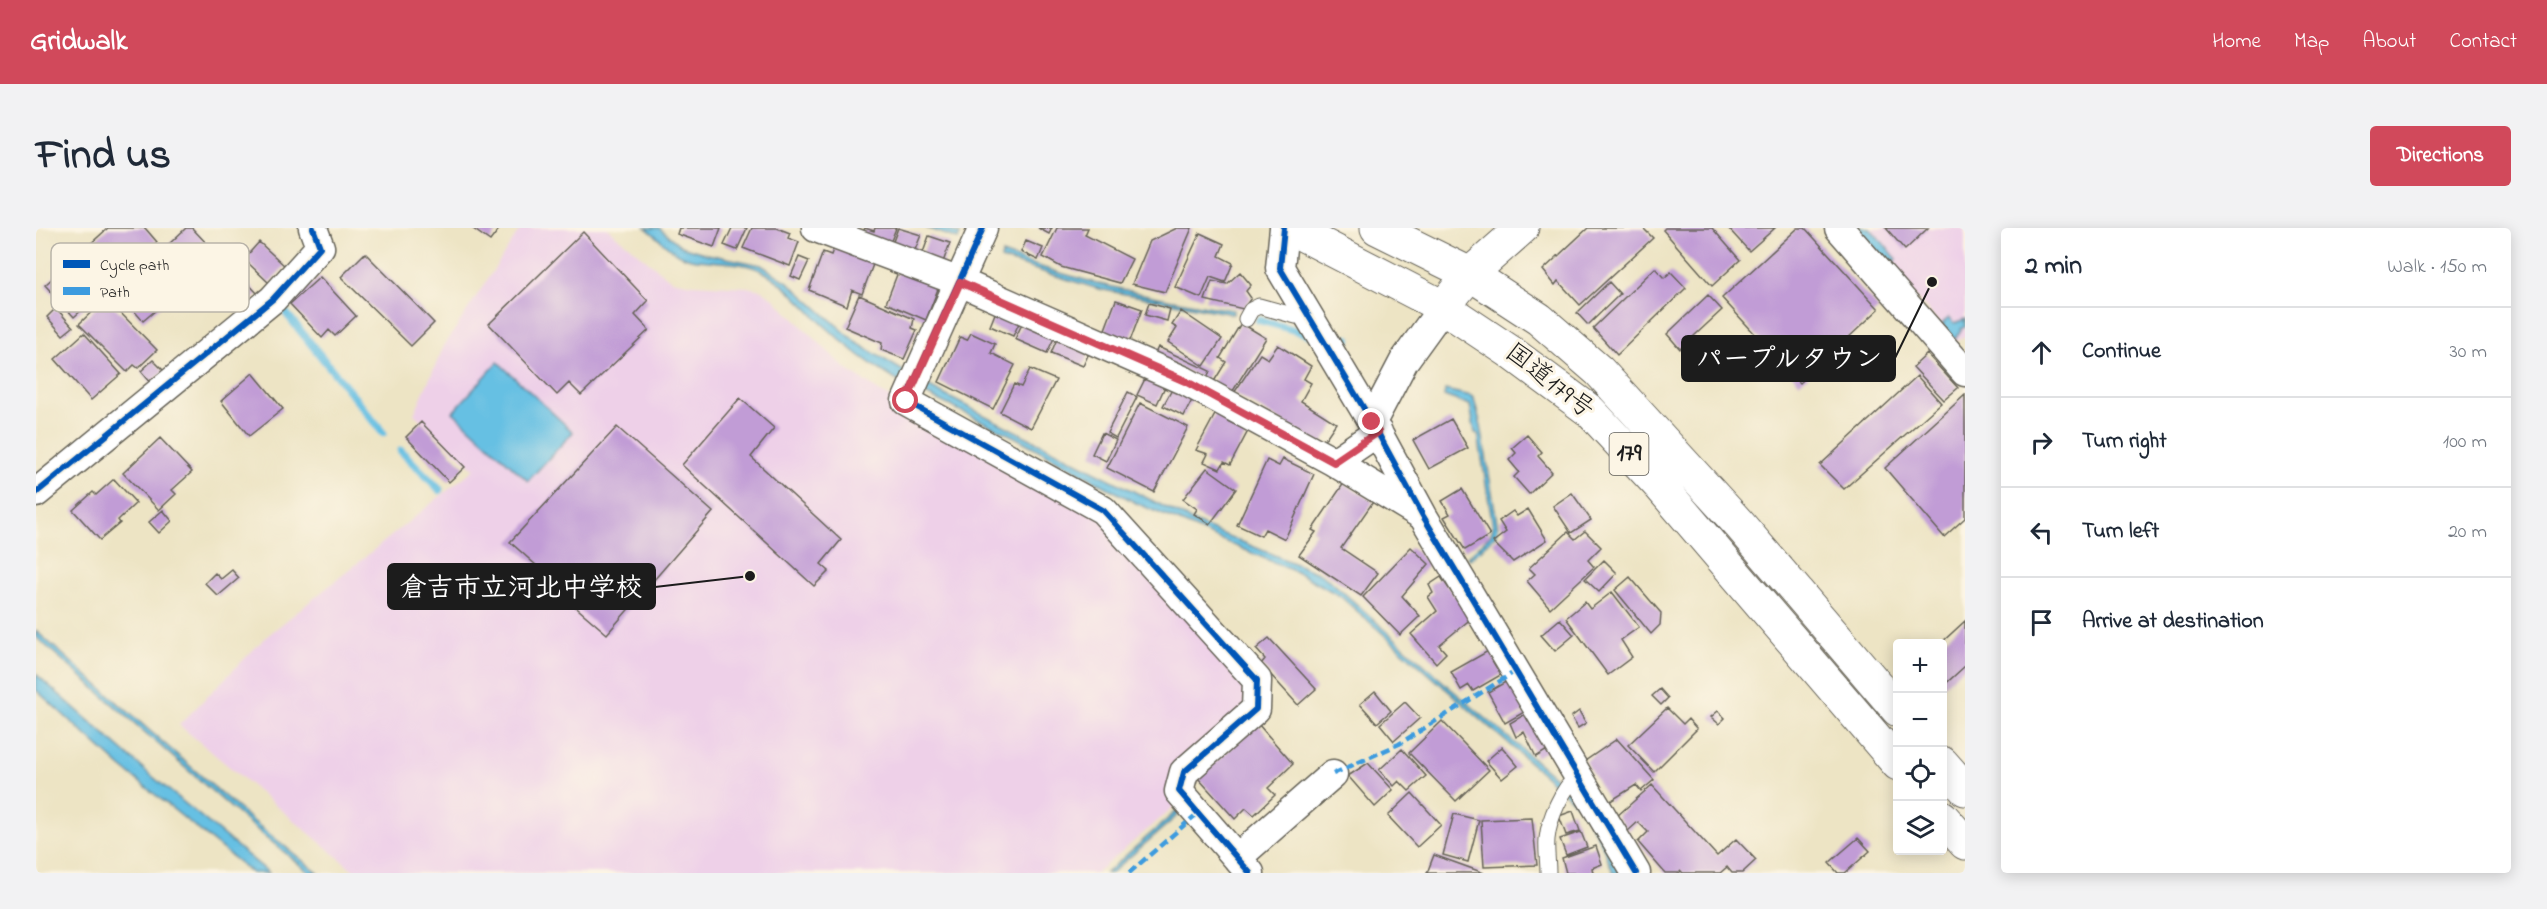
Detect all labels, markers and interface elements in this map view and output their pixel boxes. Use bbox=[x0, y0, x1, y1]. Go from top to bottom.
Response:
text: Gridwalk bbox=[30, 22, 127, 63]
text: Home bbox=[2212, 27, 2261, 57]
text: Map bbox=[2294, 27, 2329, 57]
text: About bbox=[2362, 27, 2416, 57]
text: Contact bbox=[2449, 27, 2517, 57]
text: Find us bbox=[36, 126, 171, 187]
button: Directions bbox=[2370, 126, 2511, 186]
legend bbox=[51, 243, 249, 312]
text: 2 min bbox=[2025, 248, 2082, 286]
text: Walk · 150 m bbox=[2387, 253, 2487, 282]
text: Cycle path bbox=[100, 254, 169, 278]
text: Path bbox=[100, 281, 130, 305]
street label: 国道179号 bbox=[1496, 335, 1602, 429]
callout: パープルタウン bbox=[1682, 336, 1895, 381]
icon: ahead bbox=[2025, 336, 2058, 369]
text: Continue bbox=[2082, 336, 2161, 368]
text: 30 m bbox=[2450, 338, 2487, 367]
text: パープルタウン bbox=[1696, 341, 1882, 380]
route start bbox=[892, 387, 918, 413]
route end bbox=[1358, 408, 1384, 434]
icon: right bbox=[2025, 426, 2058, 459]
text: Turn right bbox=[2082, 426, 2167, 458]
text: 100 m bbox=[2443, 428, 2487, 457]
road number: 179 bbox=[1610, 433, 1648, 475]
icon: left bbox=[2025, 516, 2058, 549]
text: Turn left bbox=[2082, 516, 2159, 548]
text: 20 m bbox=[2448, 518, 2487, 547]
callout: 倉吉市立河北中学校 bbox=[388, 564, 655, 609]
text: 倉吉市立河北中学校 bbox=[400, 570, 643, 609]
icon: arrive bbox=[2025, 606, 2058, 639]
text: Arrive at destination bbox=[2082, 606, 2264, 638]
map controls bbox=[1893, 639, 1947, 855]
button: + bbox=[1893, 639, 1947, 693]
button: − bbox=[1893, 693, 1947, 747]
button: locate bbox=[1893, 747, 1947, 801]
button: layers bbox=[1893, 801, 1947, 855]

